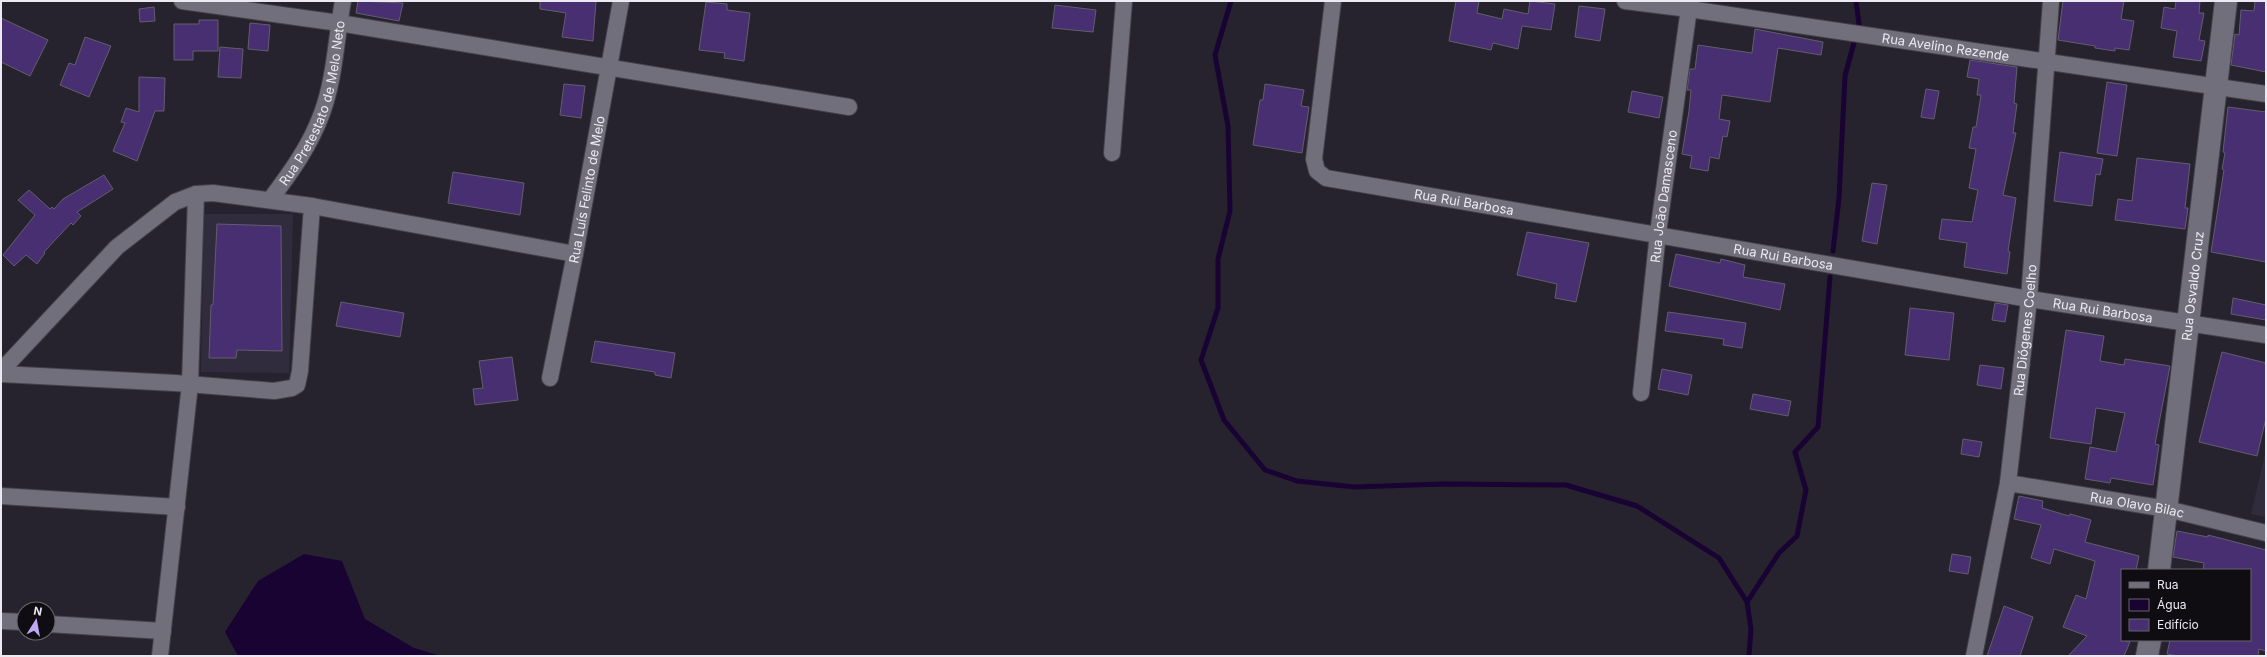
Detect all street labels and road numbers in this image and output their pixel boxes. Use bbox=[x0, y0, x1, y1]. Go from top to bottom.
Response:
street label: Rua Pretestato de Melo Neto bbox=[275, 19, 348, 189]
street label: Rua Avelino Rezende bbox=[1881, 30, 2011, 64]
street label: Rua Luís Felinto de Melo bbox=[565, 114, 608, 265]
street label: Rua João Damasceno bbox=[1647, 129, 1680, 264]
street label: Rua Rui Barbosa bbox=[1413, 185, 1515, 218]
street label: Rua Osvaldo Cruz bbox=[2178, 230, 2207, 342]
street label: Rua Rui Barbosa bbox=[1732, 240, 1834, 273]
street label: Rua Diógenes Coelho bbox=[2010, 264, 2040, 397]
street label: Rua Rui Barbosa bbox=[2052, 295, 2154, 326]
street label: Rua Olavo Bilac bbox=[2089, 489, 2186, 521]

